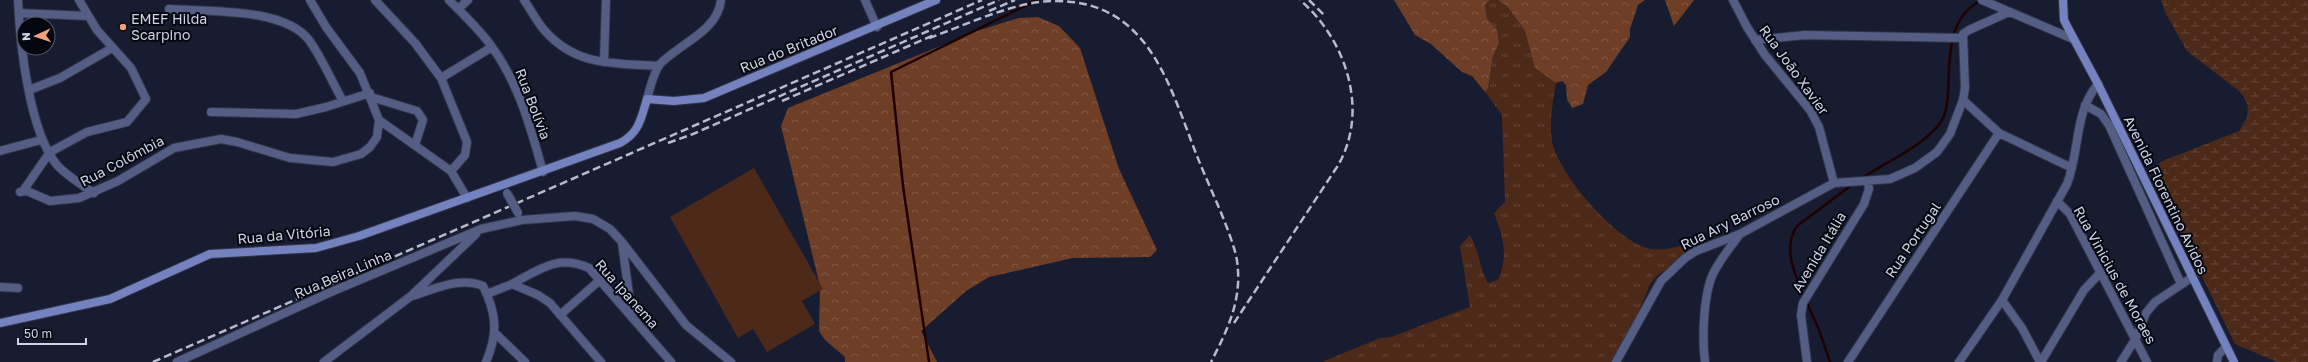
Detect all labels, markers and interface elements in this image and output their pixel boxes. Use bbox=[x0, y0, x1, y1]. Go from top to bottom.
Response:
place label: EMEF Hilda Scarpino bbox=[131, 10, 207, 43]
north arrow bbox=[16, 16, 56, 56]
street label: Rua do Britador bbox=[737, 21, 841, 76]
street label: Rua João Xavier bbox=[1756, 21, 1833, 118]
marker: EMEF Hilda Scarpino bbox=[118, 22, 128, 32]
text: N bbox=[19, 32, 32, 41]
street label: Rua Bolívia bbox=[512, 66, 555, 142]
street label: Avenida Florentino Avidos bbox=[2121, 113, 2212, 277]
street label: Rua Colômbia bbox=[77, 131, 167, 190]
street label: Rua Ary Barroso bbox=[1678, 190, 1782, 253]
street label: Rua Portugal bbox=[1881, 199, 1944, 281]
street label: Rua Vinicius de Moraes bbox=[2070, 203, 2160, 347]
street label: Avenida Itália bbox=[1788, 209, 1849, 295]
street label: Rua da Vitória bbox=[237, 222, 331, 247]
street label: Rua Beira Linha bbox=[292, 245, 394, 302]
street label: Rua Ipanema bbox=[592, 256, 663, 332]
scale bar bbox=[18, 320, 86, 346]
text: 50 m bbox=[24, 326, 52, 341]

